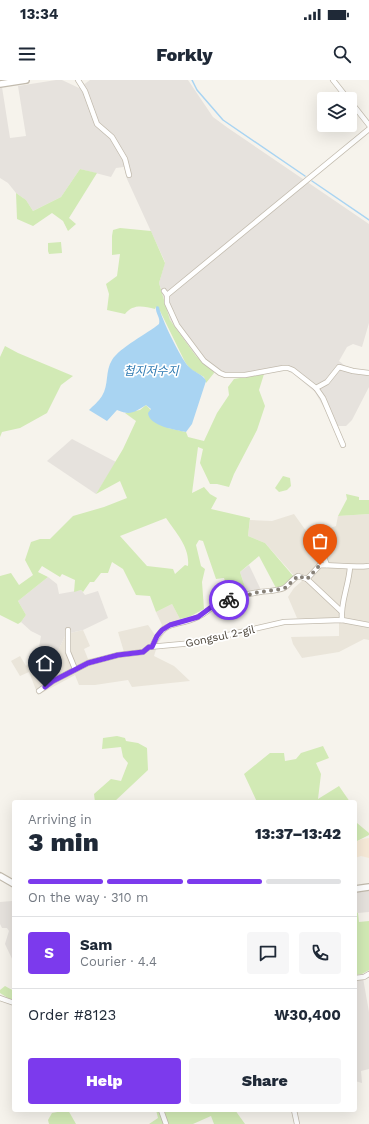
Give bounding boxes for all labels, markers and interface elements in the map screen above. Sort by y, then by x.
text: 13:34 [20,5,58,23]
icon: menu [16,43,38,65]
icon: search [331,43,353,65]
text: Forkly [156,44,213,65]
map controls [317,92,357,132]
button: layers [317,92,357,132]
water label: 첩지저수지 [123,364,180,378]
pin [303,524,337,565]
icon: bag [309,530,331,552]
courier [209,580,249,620]
icon: bike [218,589,240,611]
street label: Gongsul 2-gil [184,623,257,650]
pin [28,646,62,687]
icon: home [34,652,56,674]
text: Arriving in [28,812,92,827]
text: 13:37–13:42 [255,825,341,843]
text: 3 min [28,827,99,857]
text: On the way · 310 m [28,890,148,905]
button: chat [247,932,289,974]
button: phone [299,932,341,974]
text: Sam [80,936,112,954]
text: S [44,944,54,962]
text: Courier · 4.4 [80,954,157,969]
text: Order #8123 [28,1006,116,1024]
text: ₩30,400 [274,1006,341,1024]
button: Help [28,1058,181,1104]
button: Share [189,1058,341,1104]

